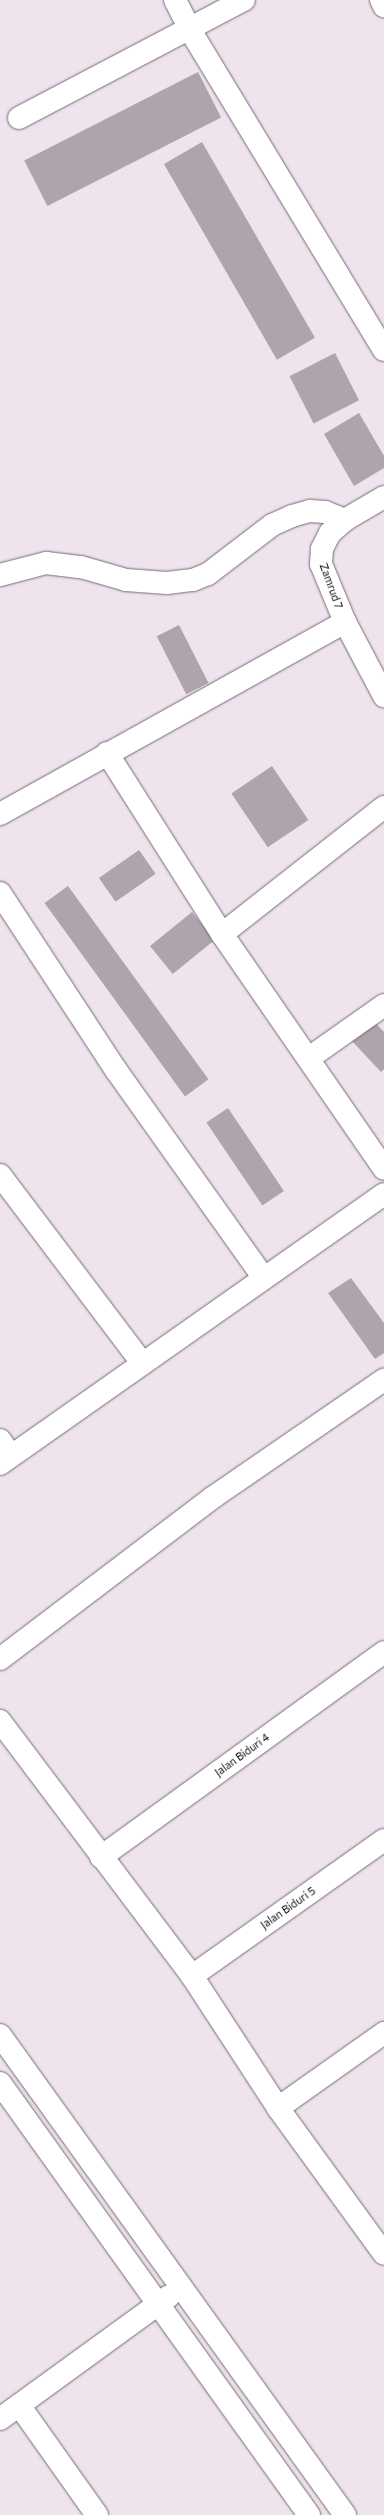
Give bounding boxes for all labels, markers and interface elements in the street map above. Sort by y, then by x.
street label: Zamrud 7 [317,561,345,611]
street label: Jalan Biduri 4 [212,1731,272,1779]
street label: Jalan Biduri 5 [258,1884,318,1932]

